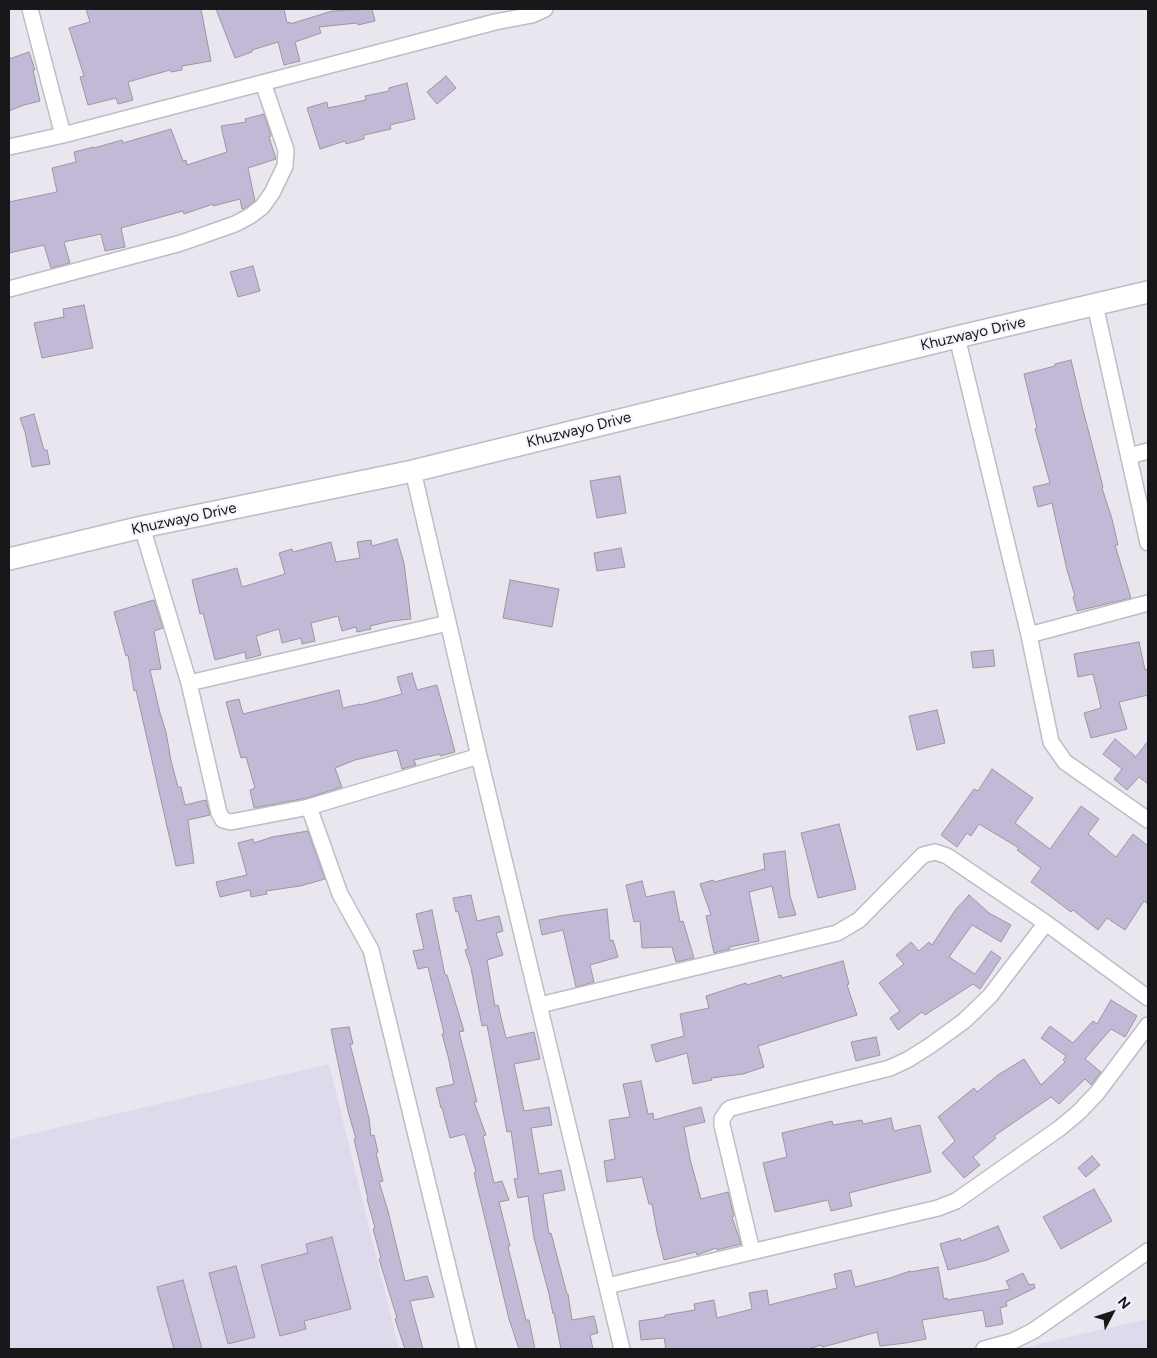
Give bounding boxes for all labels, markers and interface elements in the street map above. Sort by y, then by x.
street label: Khuzwayo Drive [919,313,1027,355]
street label: Khuzwayo Drive [525,408,633,452]
street label: Khuzwayo Drive [130,499,238,539]
north arrow [1087,1288,1137,1338]
text: N [1114,1293,1134,1313]

